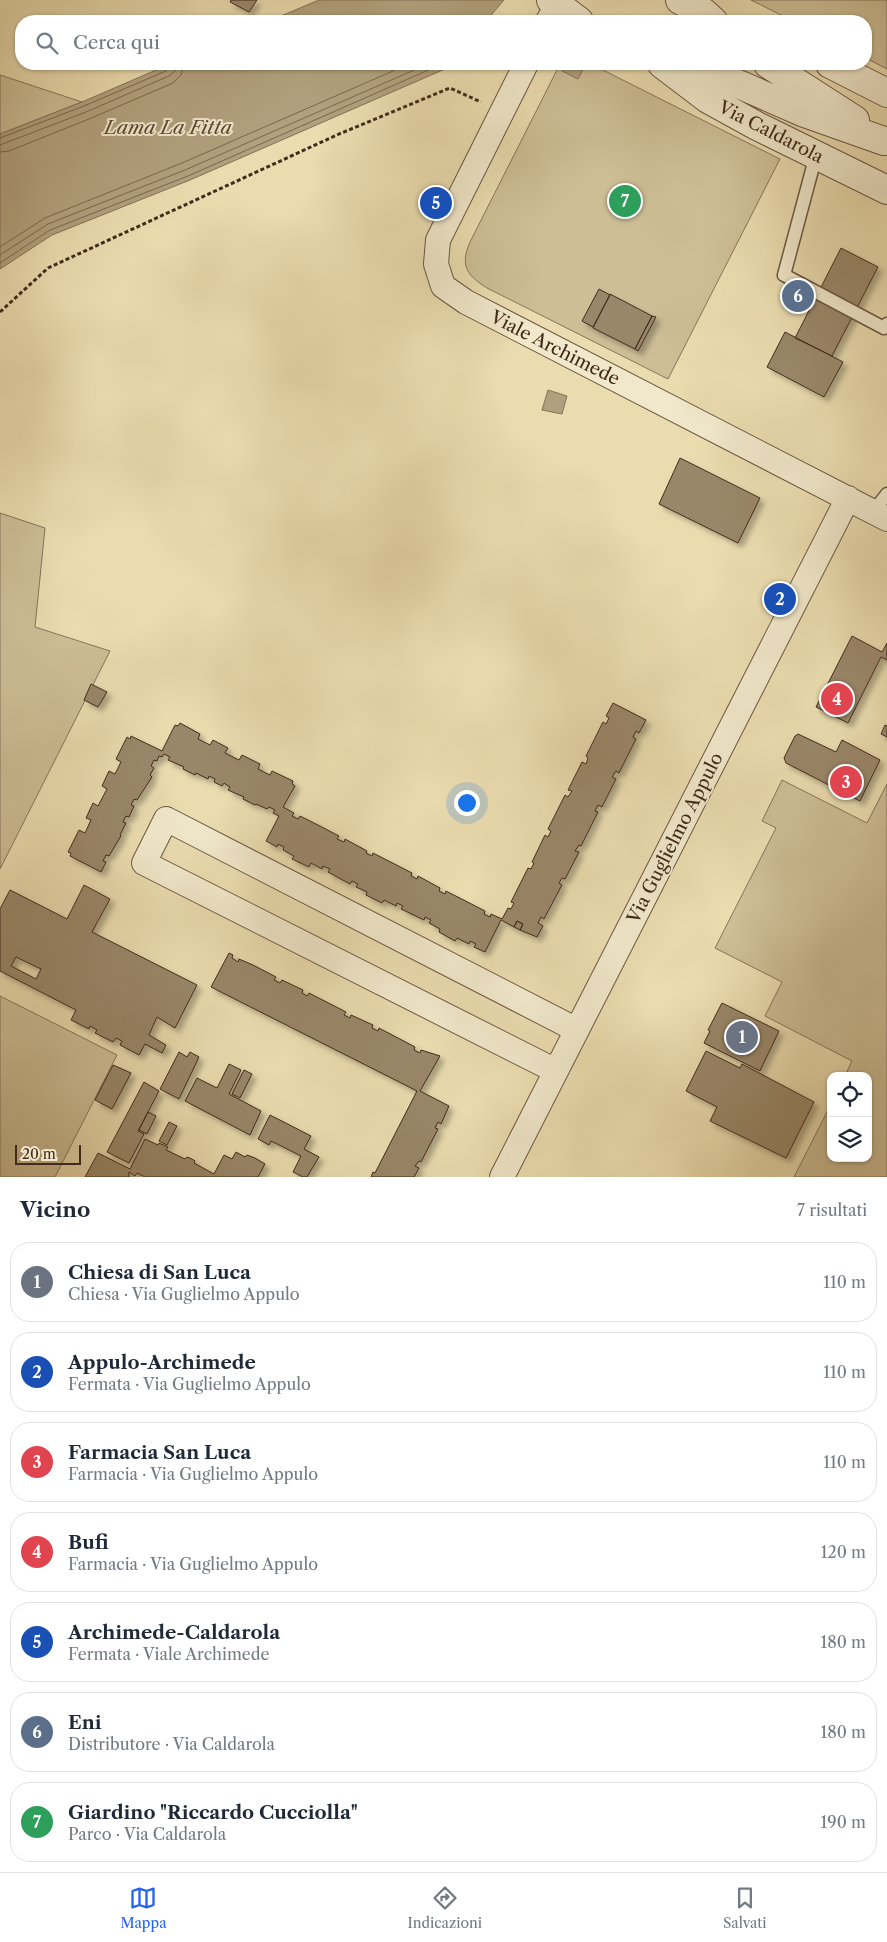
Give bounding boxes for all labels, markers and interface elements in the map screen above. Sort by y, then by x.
search box [15,15,872,70]
icon: search [33,29,61,57]
text: Cerca qui [73,31,160,54]
street label: Via Caldarola [714,96,828,168]
water label: Lama La Fitta [102,116,232,139]
pin: 7 [609,182,641,220]
pin: 5 [420,184,452,222]
pin: 6 [782,277,814,315]
street label: Viale Archimede [486,305,623,390]
pin: 2 [764,580,796,618]
pin: 4 [821,680,853,718]
street label: Via Guglielmo Appulo [622,749,728,928]
pin: 3 [830,763,862,801]
your location [454,790,480,816]
pin: 1 [726,1018,758,1056]
map controls [827,1072,872,1162]
button: locate [827,1072,872,1117]
button: layers [827,1117,872,1162]
scale bar [15,1142,81,1165]
text: 20 m [22,1145,56,1163]
text: Vicino [20,1197,90,1222]
text: 7 risultati [797,1200,867,1220]
text: Chiesa di San Luca [68,1261,251,1284]
text: 1 [33,1272,41,1292]
text: 110 m [823,1272,866,1292]
text: Chiesa · Via Guglielmo Appulo [68,1284,300,1304]
text: Appulo-Archimede [68,1351,256,1374]
text: 2 [32,1362,42,1382]
text: 110 m [823,1362,866,1382]
text: Fermata · Via Guglielmo Appulo [68,1374,311,1394]
text: Farmacia San Luca [68,1441,251,1464]
text: 3 [32,1452,42,1472]
text: 110 m [823,1452,866,1472]
text: Farmacia · Via Guglielmo Appulo [68,1464,318,1484]
text: Bufi [68,1531,109,1554]
text: 4 [32,1542,42,1562]
text: 120 m [821,1542,866,1562]
text: Farmacia · Via Guglielmo Appulo [68,1554,318,1574]
text: Archimede-Caldarola [68,1621,280,1644]
text: 5 [33,1632,41,1652]
text: 180 m [820,1632,866,1652]
text: Fermata · Viale Archimede [68,1644,270,1664]
text: Eni [68,1711,102,1734]
text: 6 [32,1722,42,1742]
text: 180 m [820,1722,866,1742]
text: Distributore · Via Caldarola [68,1734,275,1754]
text: Giardino "Riccardo Cucciolla" [68,1801,358,1824]
text: 7 [33,1812,41,1832]
text: 190 m [821,1812,866,1832]
text: Parco · Via Caldarola [68,1824,226,1844]
tab: Mappa [120,1884,167,1932]
tab: Indicazioni [407,1884,482,1932]
tab: Salvati [723,1884,767,1932]

